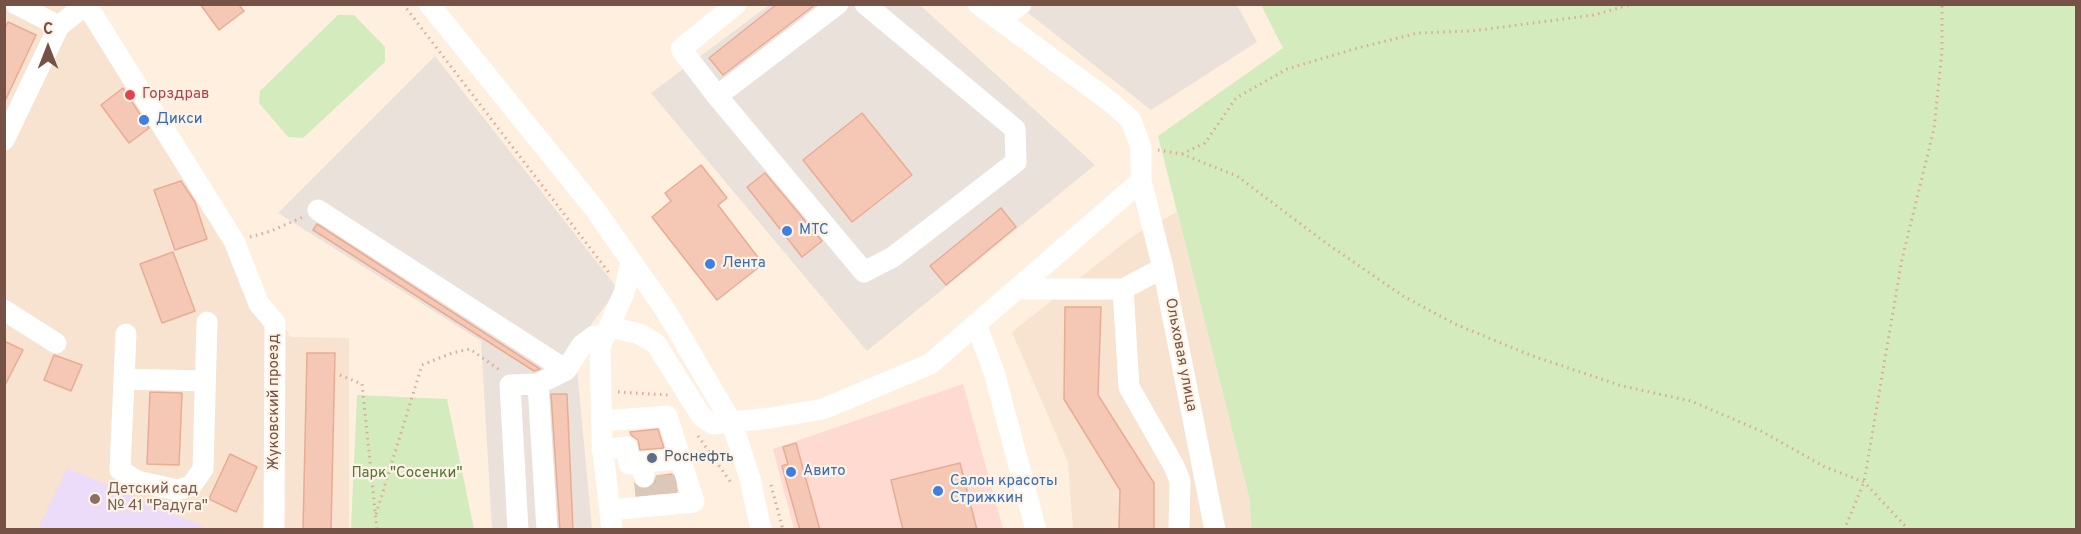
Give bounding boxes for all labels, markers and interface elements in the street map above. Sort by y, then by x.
north arrow [18,18,78,78]
text: С [43,20,53,40]
place label: Горздрав [142,86,209,104]
marker: Горздрав [123,88,137,102]
place label: Дикси [156,111,203,129]
marker: Дикси [137,113,151,127]
place label: МТС [799,222,829,240]
marker: МТС [780,224,794,238]
place label: Лента [722,255,766,273]
marker: Лента [703,257,717,271]
street label: Ольховая улица [1160,297,1200,413]
street label: Жуковский проезд [266,334,284,470]
place label: Роснефть [664,449,734,467]
marker: Роснефть [645,451,659,465]
place label: Авито [803,463,846,481]
park label: Парк "Сосенки" [352,465,462,483]
marker: Авито [784,465,798,479]
place label: Салон красоты Стрижкин [950,473,1058,508]
place label: Детский сад № 41 "Радуга" [107,481,208,516]
marker: Салон красоты Стрижкин [931,484,945,498]
marker: Детский сад № 41 "Радуга" [88,492,102,506]

